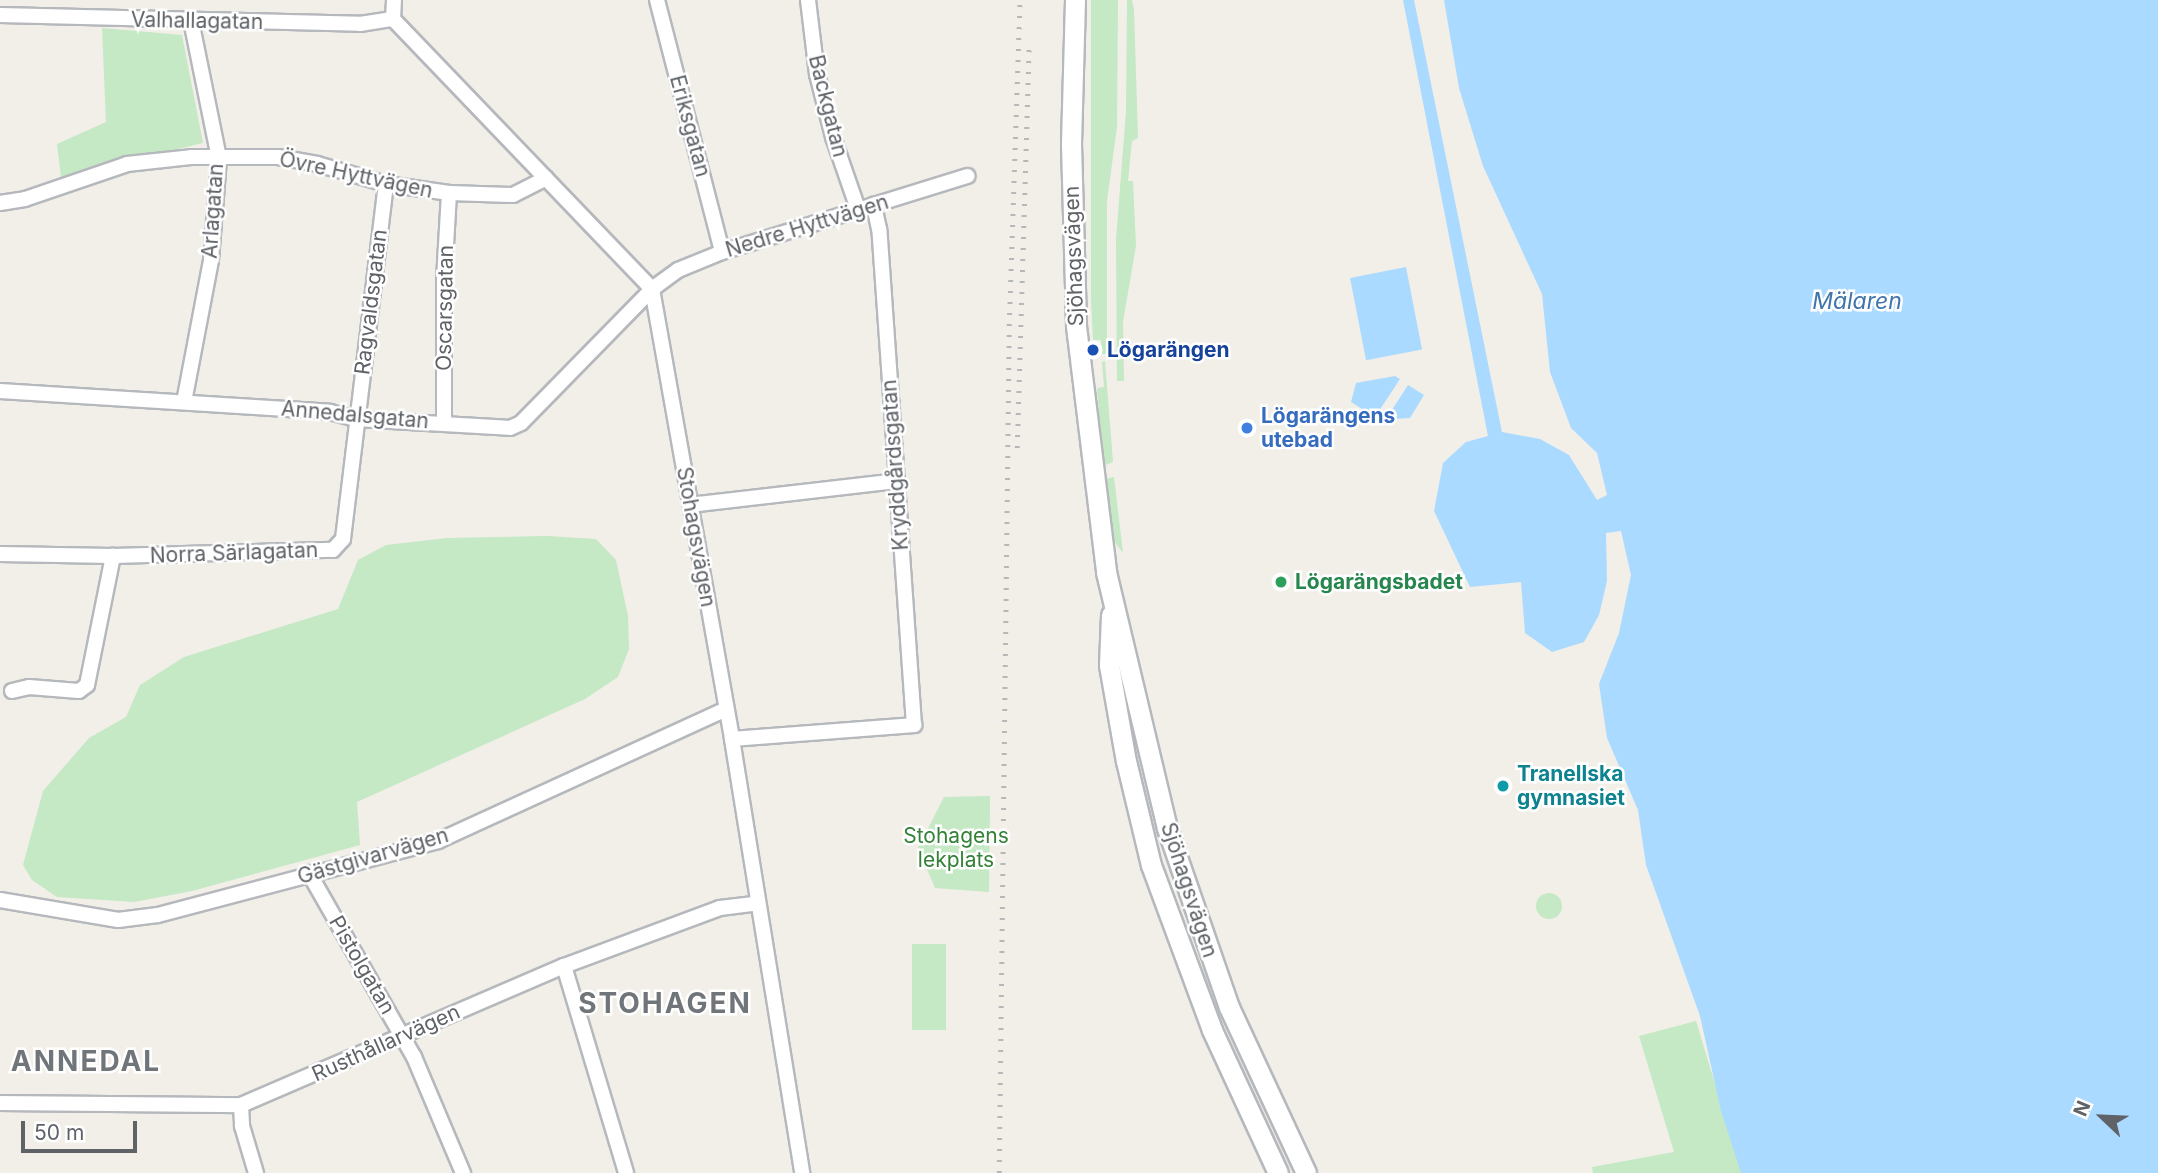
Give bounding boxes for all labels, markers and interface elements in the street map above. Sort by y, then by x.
street label: Valhallagatan [131,7,263,35]
street label: Backgatan [803,52,853,160]
street label: Eriksgatan [664,72,716,180]
street label: Övre Hyttvägen [277,146,435,204]
street label: Arlagatan [197,163,229,259]
street label: Sjöhagsvägen [1059,185,1089,327]
street label: Nedre Hyttvägen [722,189,892,263]
street label: Ragvaldsgatan [350,228,392,376]
street label: Oscarsgatan [431,245,459,371]
water label: Mälaren [1812,287,1902,315]
place label: Lögarängen [1107,337,1230,363]
marker: Lögarängen [1085,342,1101,358]
street label: Kryddgårdsgatan [876,379,914,551]
street label: Annedalsgatan [280,396,430,434]
place label: Lögarängens utebad [1261,403,1395,453]
marker: Lögarängens utebad [1239,420,1255,436]
street label: Stohagsvägen [671,465,721,609]
street label: Norra Särlagatan [149,537,319,569]
place label: Lögarängsbadet [1295,569,1463,595]
marker: Lögarängsbadet [1273,574,1289,590]
place label: Tranellska gymnasiet [1517,761,1625,811]
marker: Tranellska gymnasiet [1495,778,1511,794]
street label: Sjöhagsvägen [1155,819,1223,961]
street label: Gästgivarvägen [295,822,451,890]
park label: Stohagens lekplats [903,823,1009,873]
street label: Pistolgatan [324,911,400,1019]
district label: STOHAGEN [579,986,751,1020]
street label: Rusthållarvägen [308,999,464,1087]
district label: ANNEDAL [12,1044,160,1078]
north arrow [2067,1082,2137,1152]
text: N [2069,1097,2096,1120]
scale bar [24,1106,140,1150]
text: 50 m [34,1120,84,1145]

